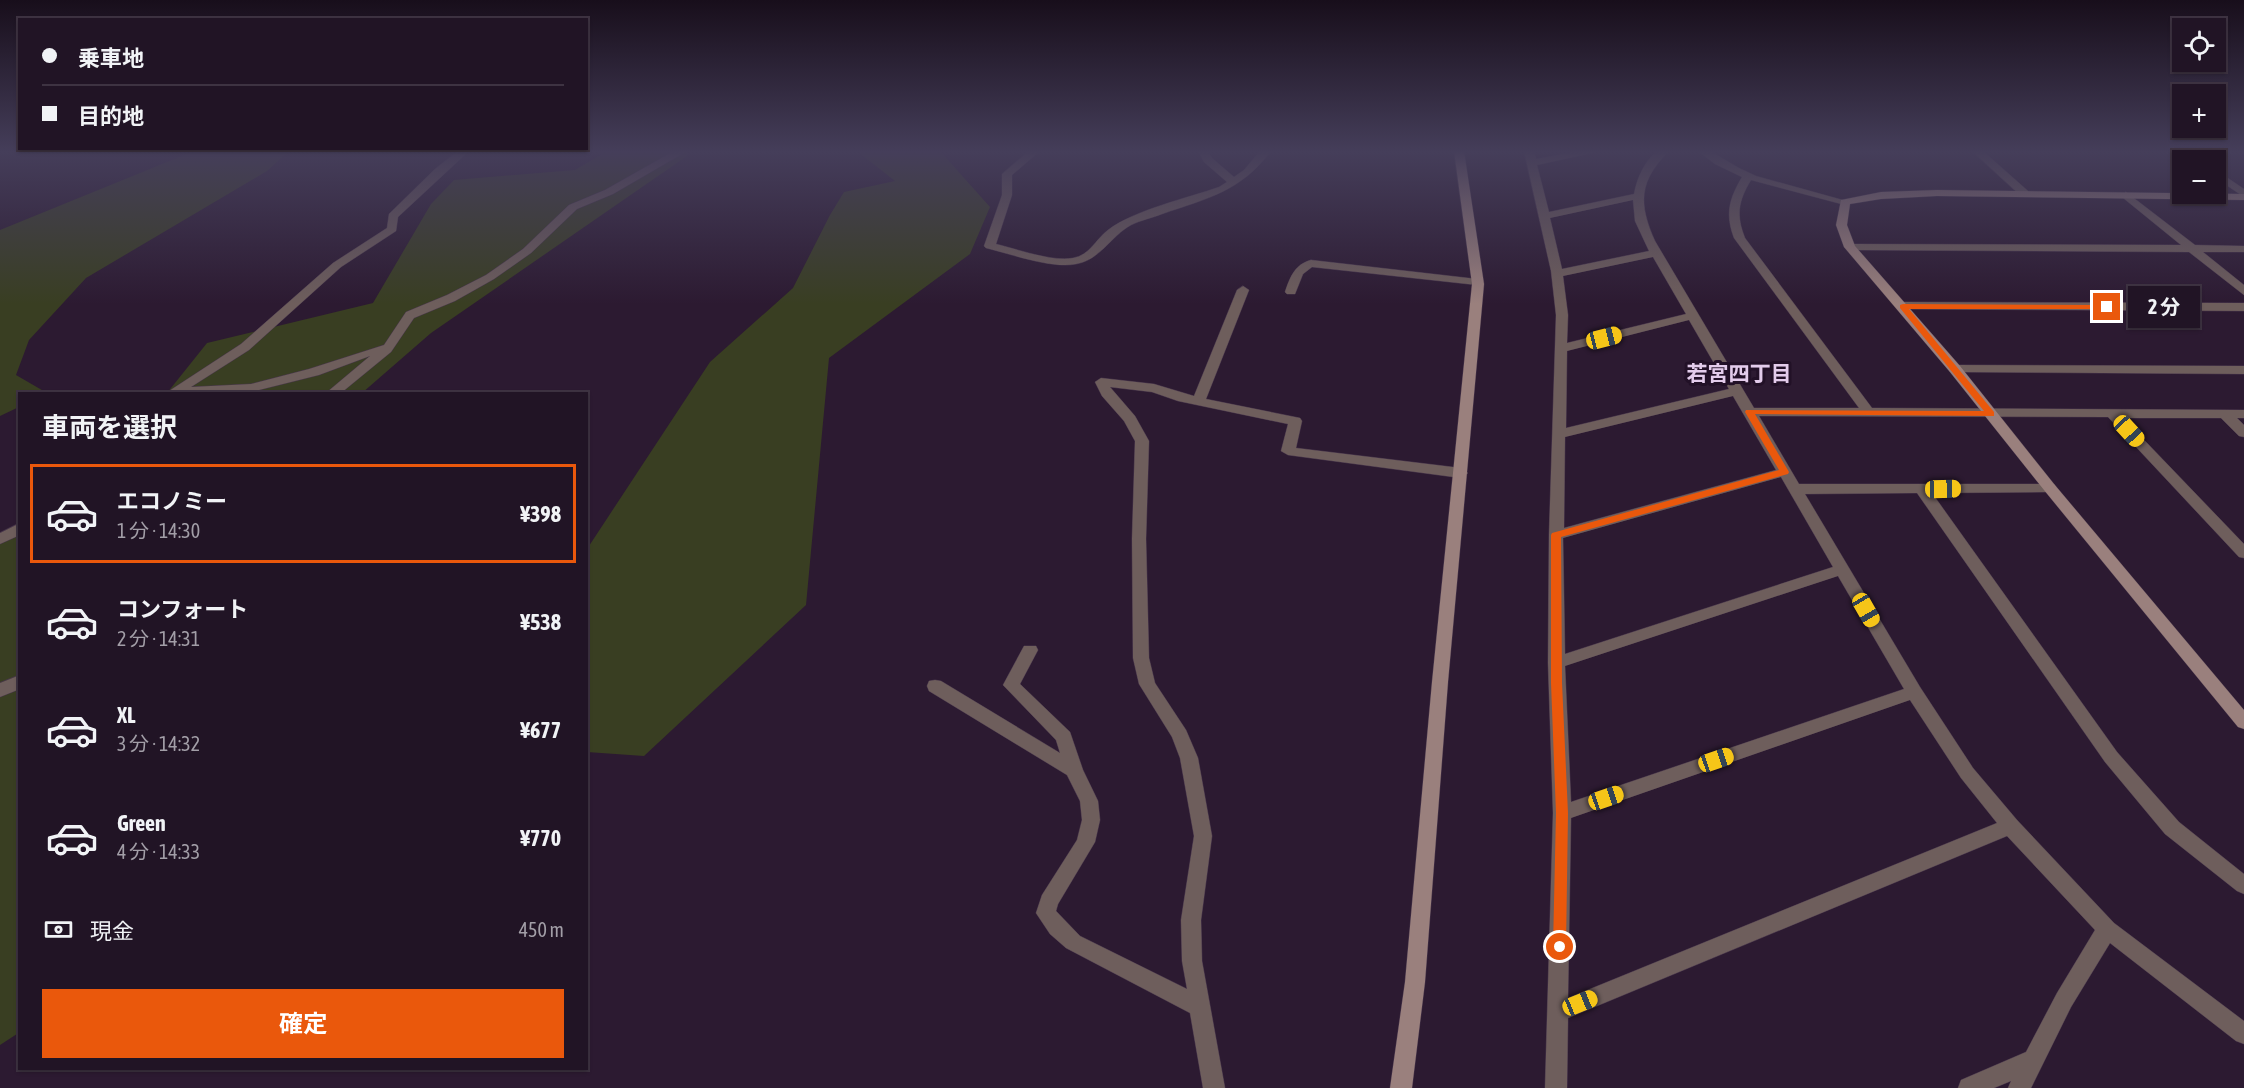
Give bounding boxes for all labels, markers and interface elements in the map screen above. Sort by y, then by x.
map controls [2172,18,2226,204]
button: locate [2172,18,2226,72]
text: 乗車地 [78,45,144,71]
button: + [2172,84,2226,138]
text: 目的地 [78,103,144,129]
button: − [2172,150,2226,204]
callout: 2 分 [2128,286,2200,328]
route end [2093,293,2120,320]
text: 2 分 [2148,295,2180,318]
car [1584,325,1624,351]
district label: 若宮四丁目 [1687,361,1792,385]
text: 車両を選択 [42,412,177,443]
car [2110,412,2148,450]
car [1925,480,1961,498]
icon: car [45,487,99,541]
text: エコノミー [117,488,227,514]
text: ¥398 [520,501,561,527]
text: 1 分 · 14:30 [117,519,200,542]
car [1849,590,1883,630]
icon: car [45,595,99,649]
text: コンフォート [117,596,248,622]
text: ¥538 [520,609,561,635]
text: 2 分 · 14:31 [117,627,200,650]
text: XL [117,702,135,728]
icon: car [45,703,99,757]
text: ¥677 [520,717,561,743]
text: 3 分 · 14:32 [117,732,200,755]
car [1696,746,1736,774]
car [1586,784,1626,812]
text: Green [117,810,166,836]
icon: car [45,811,99,865]
text: ¥770 [520,825,561,851]
text: 4 分 · 14:33 [117,840,200,863]
icon: cash [42,913,75,946]
text: 現金 [90,918,134,944]
text: 450 m [519,918,564,941]
route start [1546,933,1573,960]
car [1560,988,1600,1018]
button: 確定 [42,989,564,1058]

